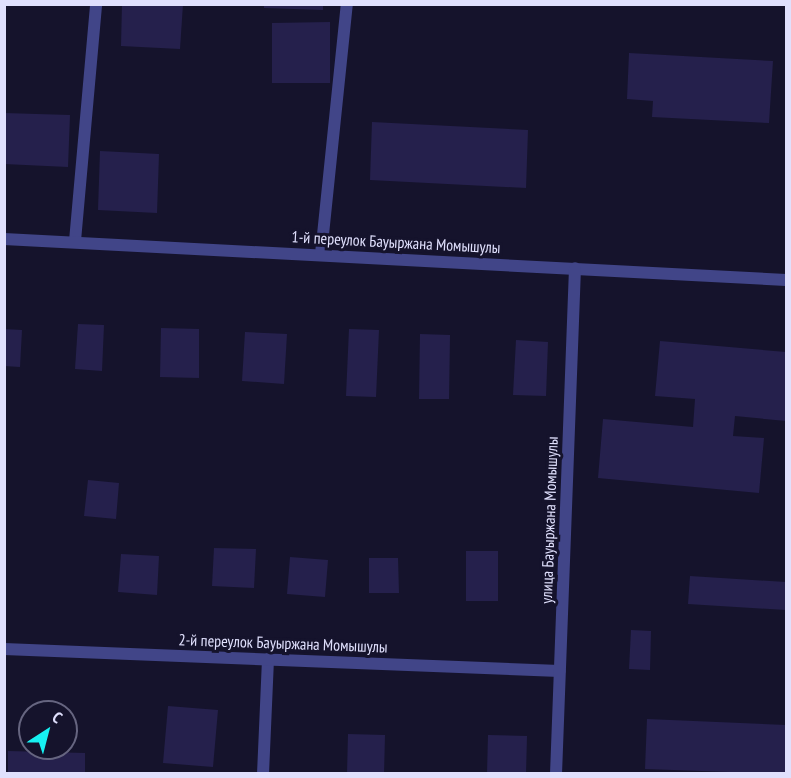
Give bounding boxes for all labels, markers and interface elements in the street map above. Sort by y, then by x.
street label: 1-й переулок Бауыржана Момышулы [291,227,501,257]
street label: улица Бауыржана Момышулы [536,436,562,604]
street label: 2-й переулок Бауыржана Момышулы [178,630,388,656]
north arrow [18,700,78,760]
text: С [49,707,66,727]

